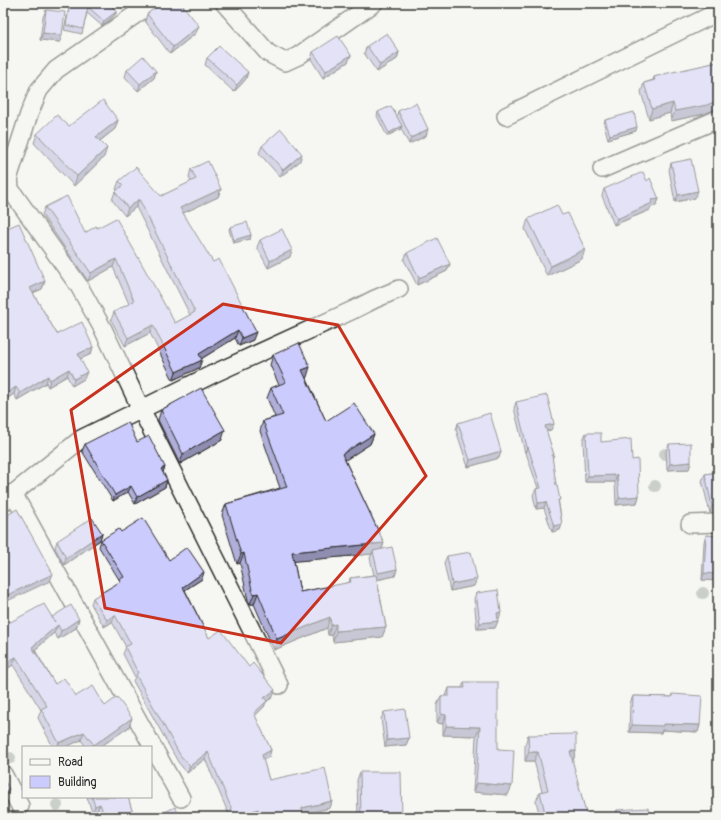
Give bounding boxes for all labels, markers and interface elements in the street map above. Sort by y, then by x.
legend [22,746,152,798]
text: Road [58,755,83,770]
text: Building [58,775,97,790]

